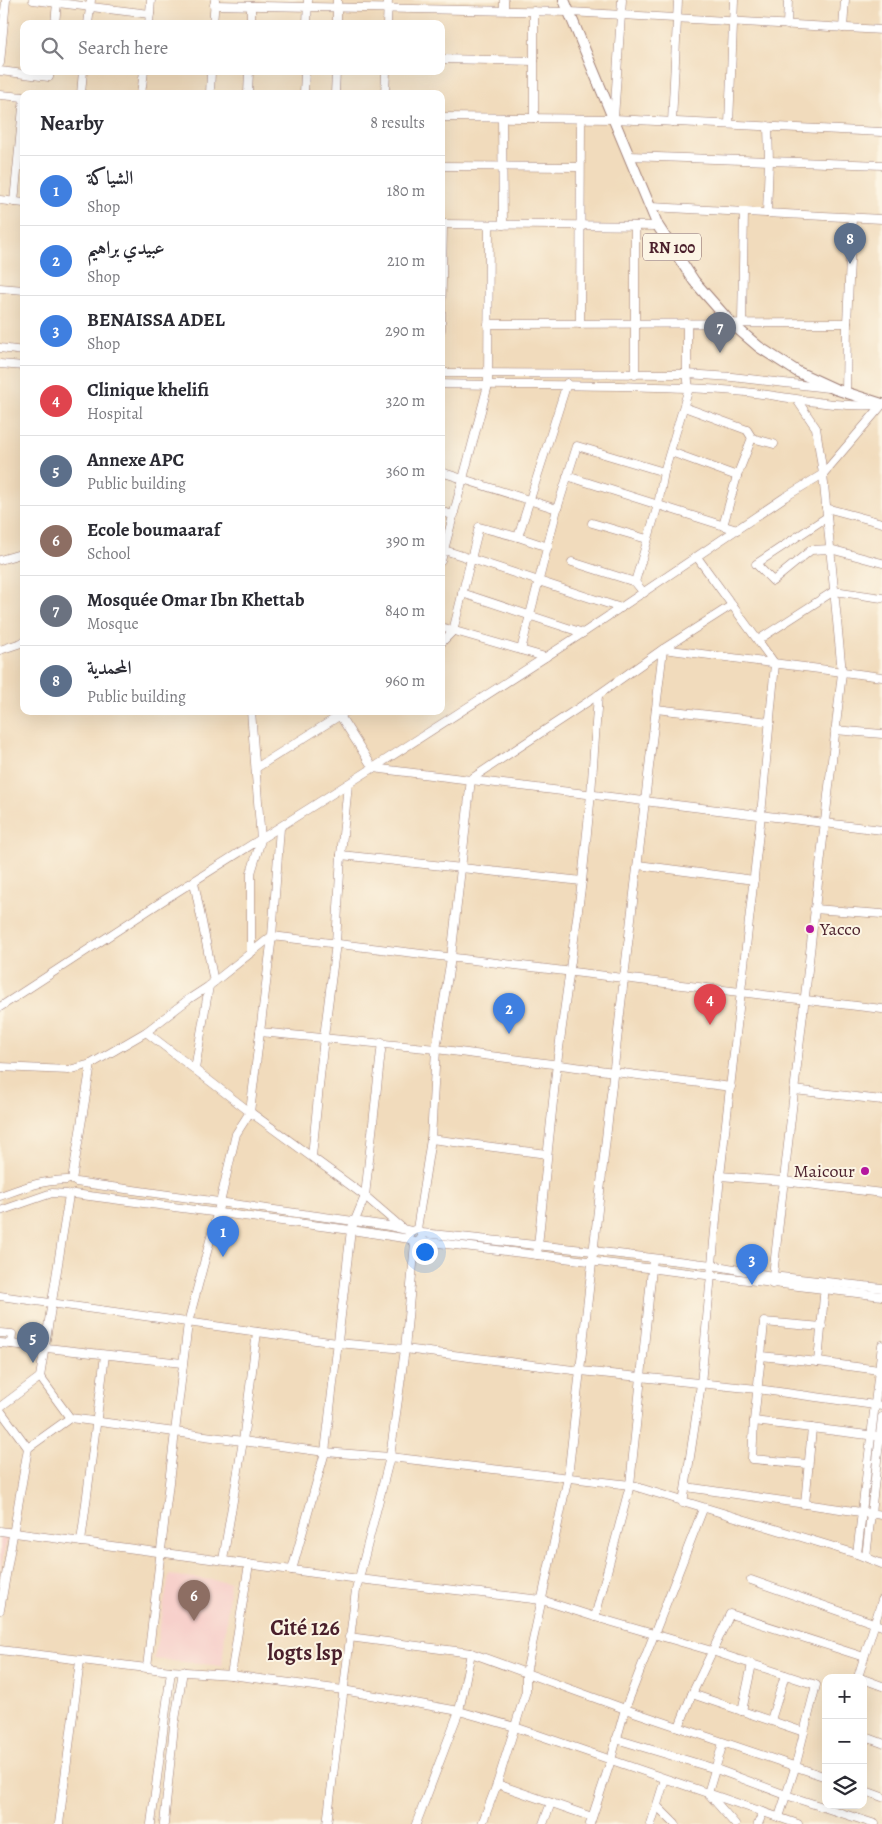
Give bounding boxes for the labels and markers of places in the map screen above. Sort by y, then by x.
pin: 8 [834,223,866,264]
pin: 7 [704,312,736,353]
place label: Yacco [819,917,861,941]
marker: Yacco [804,923,816,935]
pin: 4 [694,984,726,1025]
pin: 2 [493,993,525,1034]
place label: Maicour [794,1159,855,1183]
marker: Maicour [859,1165,871,1177]
pin: 1 [207,1216,239,1257]
pin: 3 [736,1244,768,1285]
pin: 5 [17,1322,49,1363]
pin: 6 [178,1580,210,1621]

